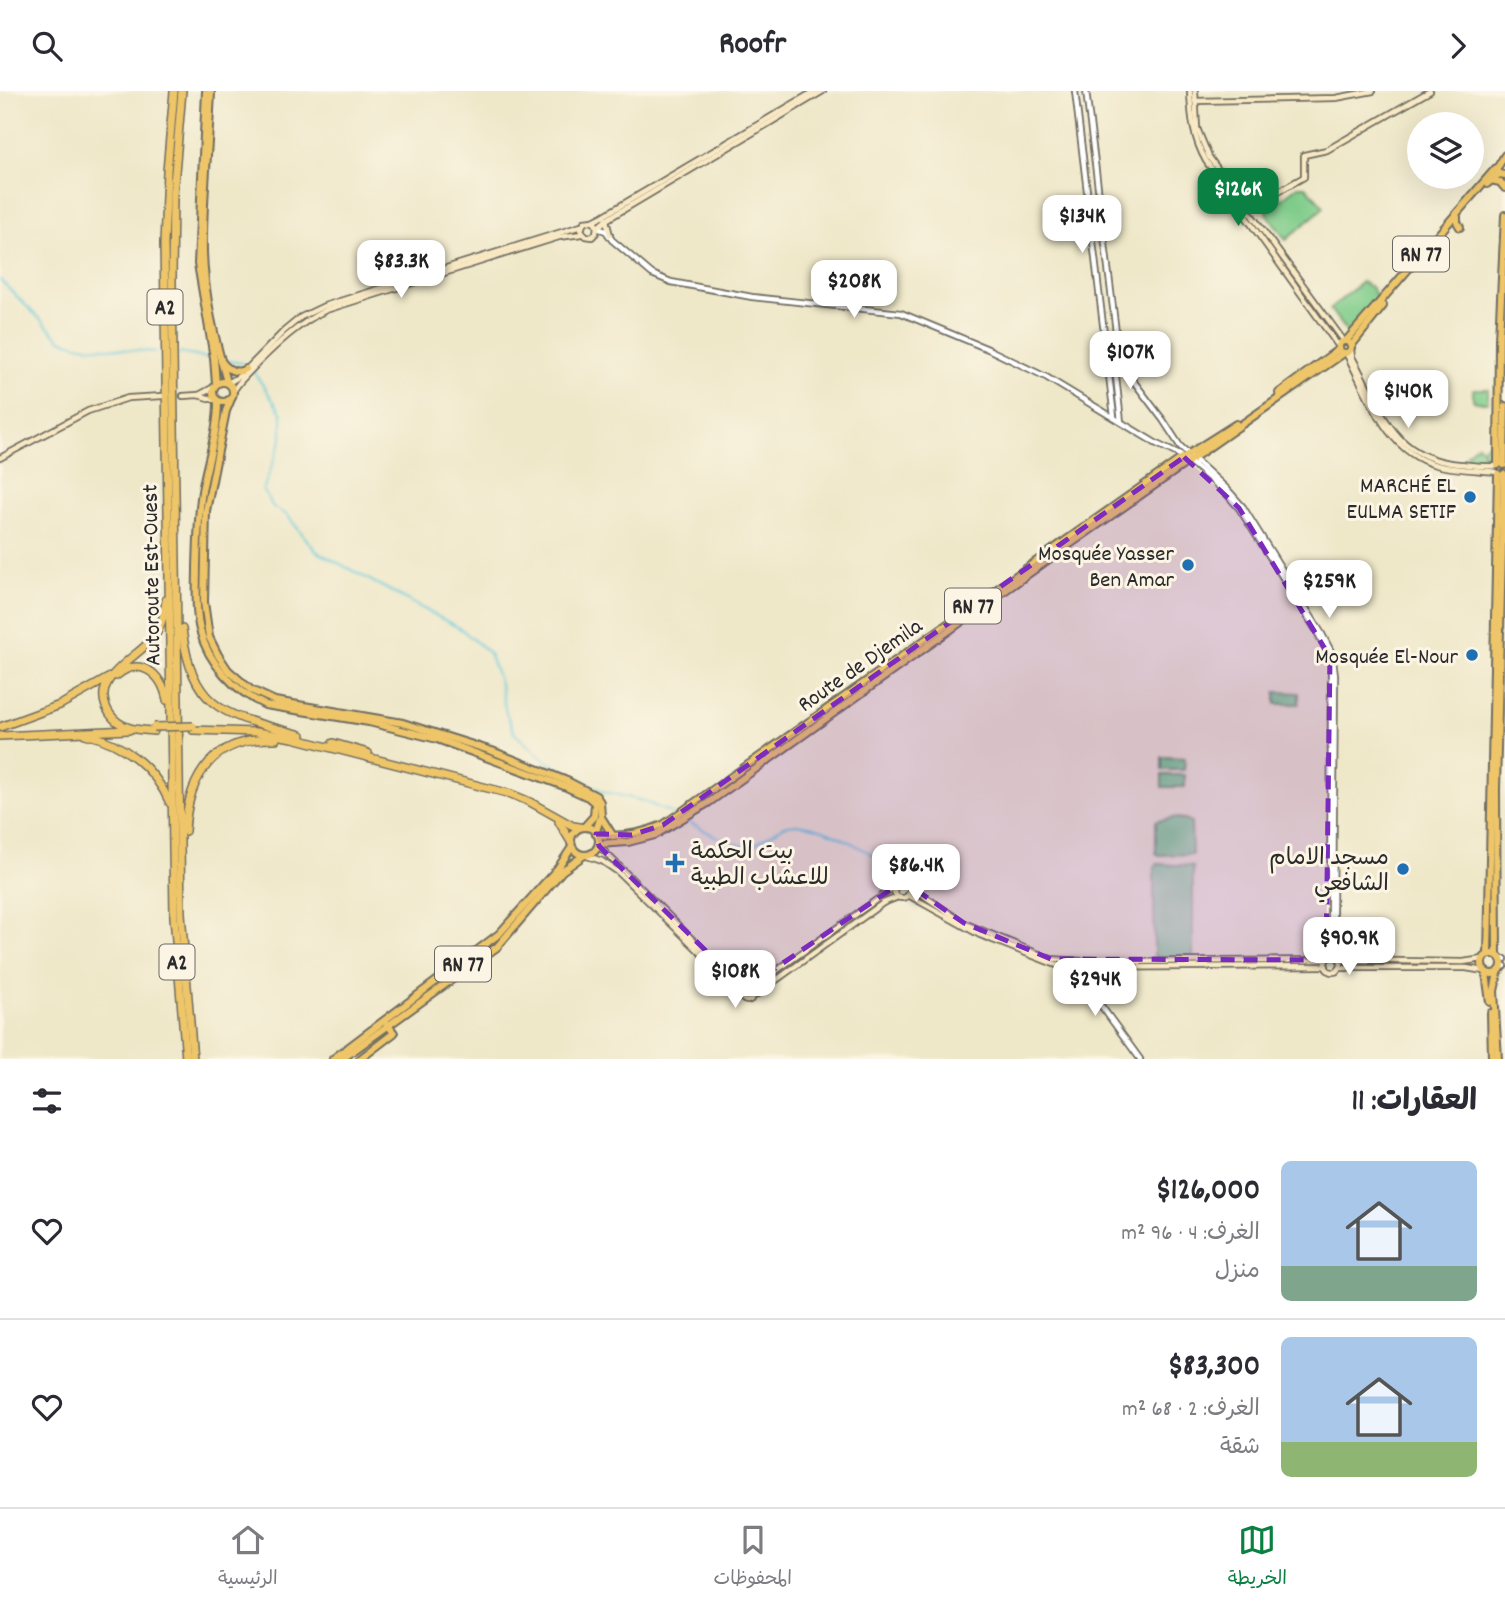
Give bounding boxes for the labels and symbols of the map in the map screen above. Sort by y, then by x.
pin: $126K [1189,169,1287,228]
pin: $134K [1033,195,1131,255]
road number: RN 77 [1393,237,1449,271]
pin: $83.3K [344,241,458,300]
pin: $208K [805,261,903,320]
road number: A2 [148,289,182,325]
pin: $107K [1081,331,1179,391]
pin: $140K [1359,371,1457,430]
place label: MARCHÉ EL EULMA SETIF [1347,471,1457,530]
street label: Autoroute Est-Ouest [135,484,172,666]
marker: MARCHÉ EL EULMA SETIF [1462,489,1478,505]
place label: Mosquée Yasser Ben Amar [1038,539,1174,598]
marker: Mosquée Yasser Ben Amar [1180,557,1196,573]
pin: $259K [1280,561,1378,620]
road number: RN 77 [945,589,1001,623]
street label: Route de Djemila [792,611,931,722]
place label: Mosquée El-Nour [1315,642,1458,675]
marker: Mosquée El-Nour [1464,647,1480,663]
place label: بيت الحكمة للاعشاب الطبية [691,837,829,896]
place label: مسجد الامام الشافعي [1269,843,1389,903]
pin: $86.4K [859,845,973,904]
marker: بيت الحكمة للاعشاب الطبية [665,853,685,873]
marker: مسجد الامام الشافعي [1395,861,1411,877]
pin: $90.9K [1292,917,1406,977]
road number: A2 [160,945,194,979]
road number: RN 77 [435,947,491,981]
pin: $108K [686,951,784,1010]
pin: $294K [1046,958,1144,1018]

